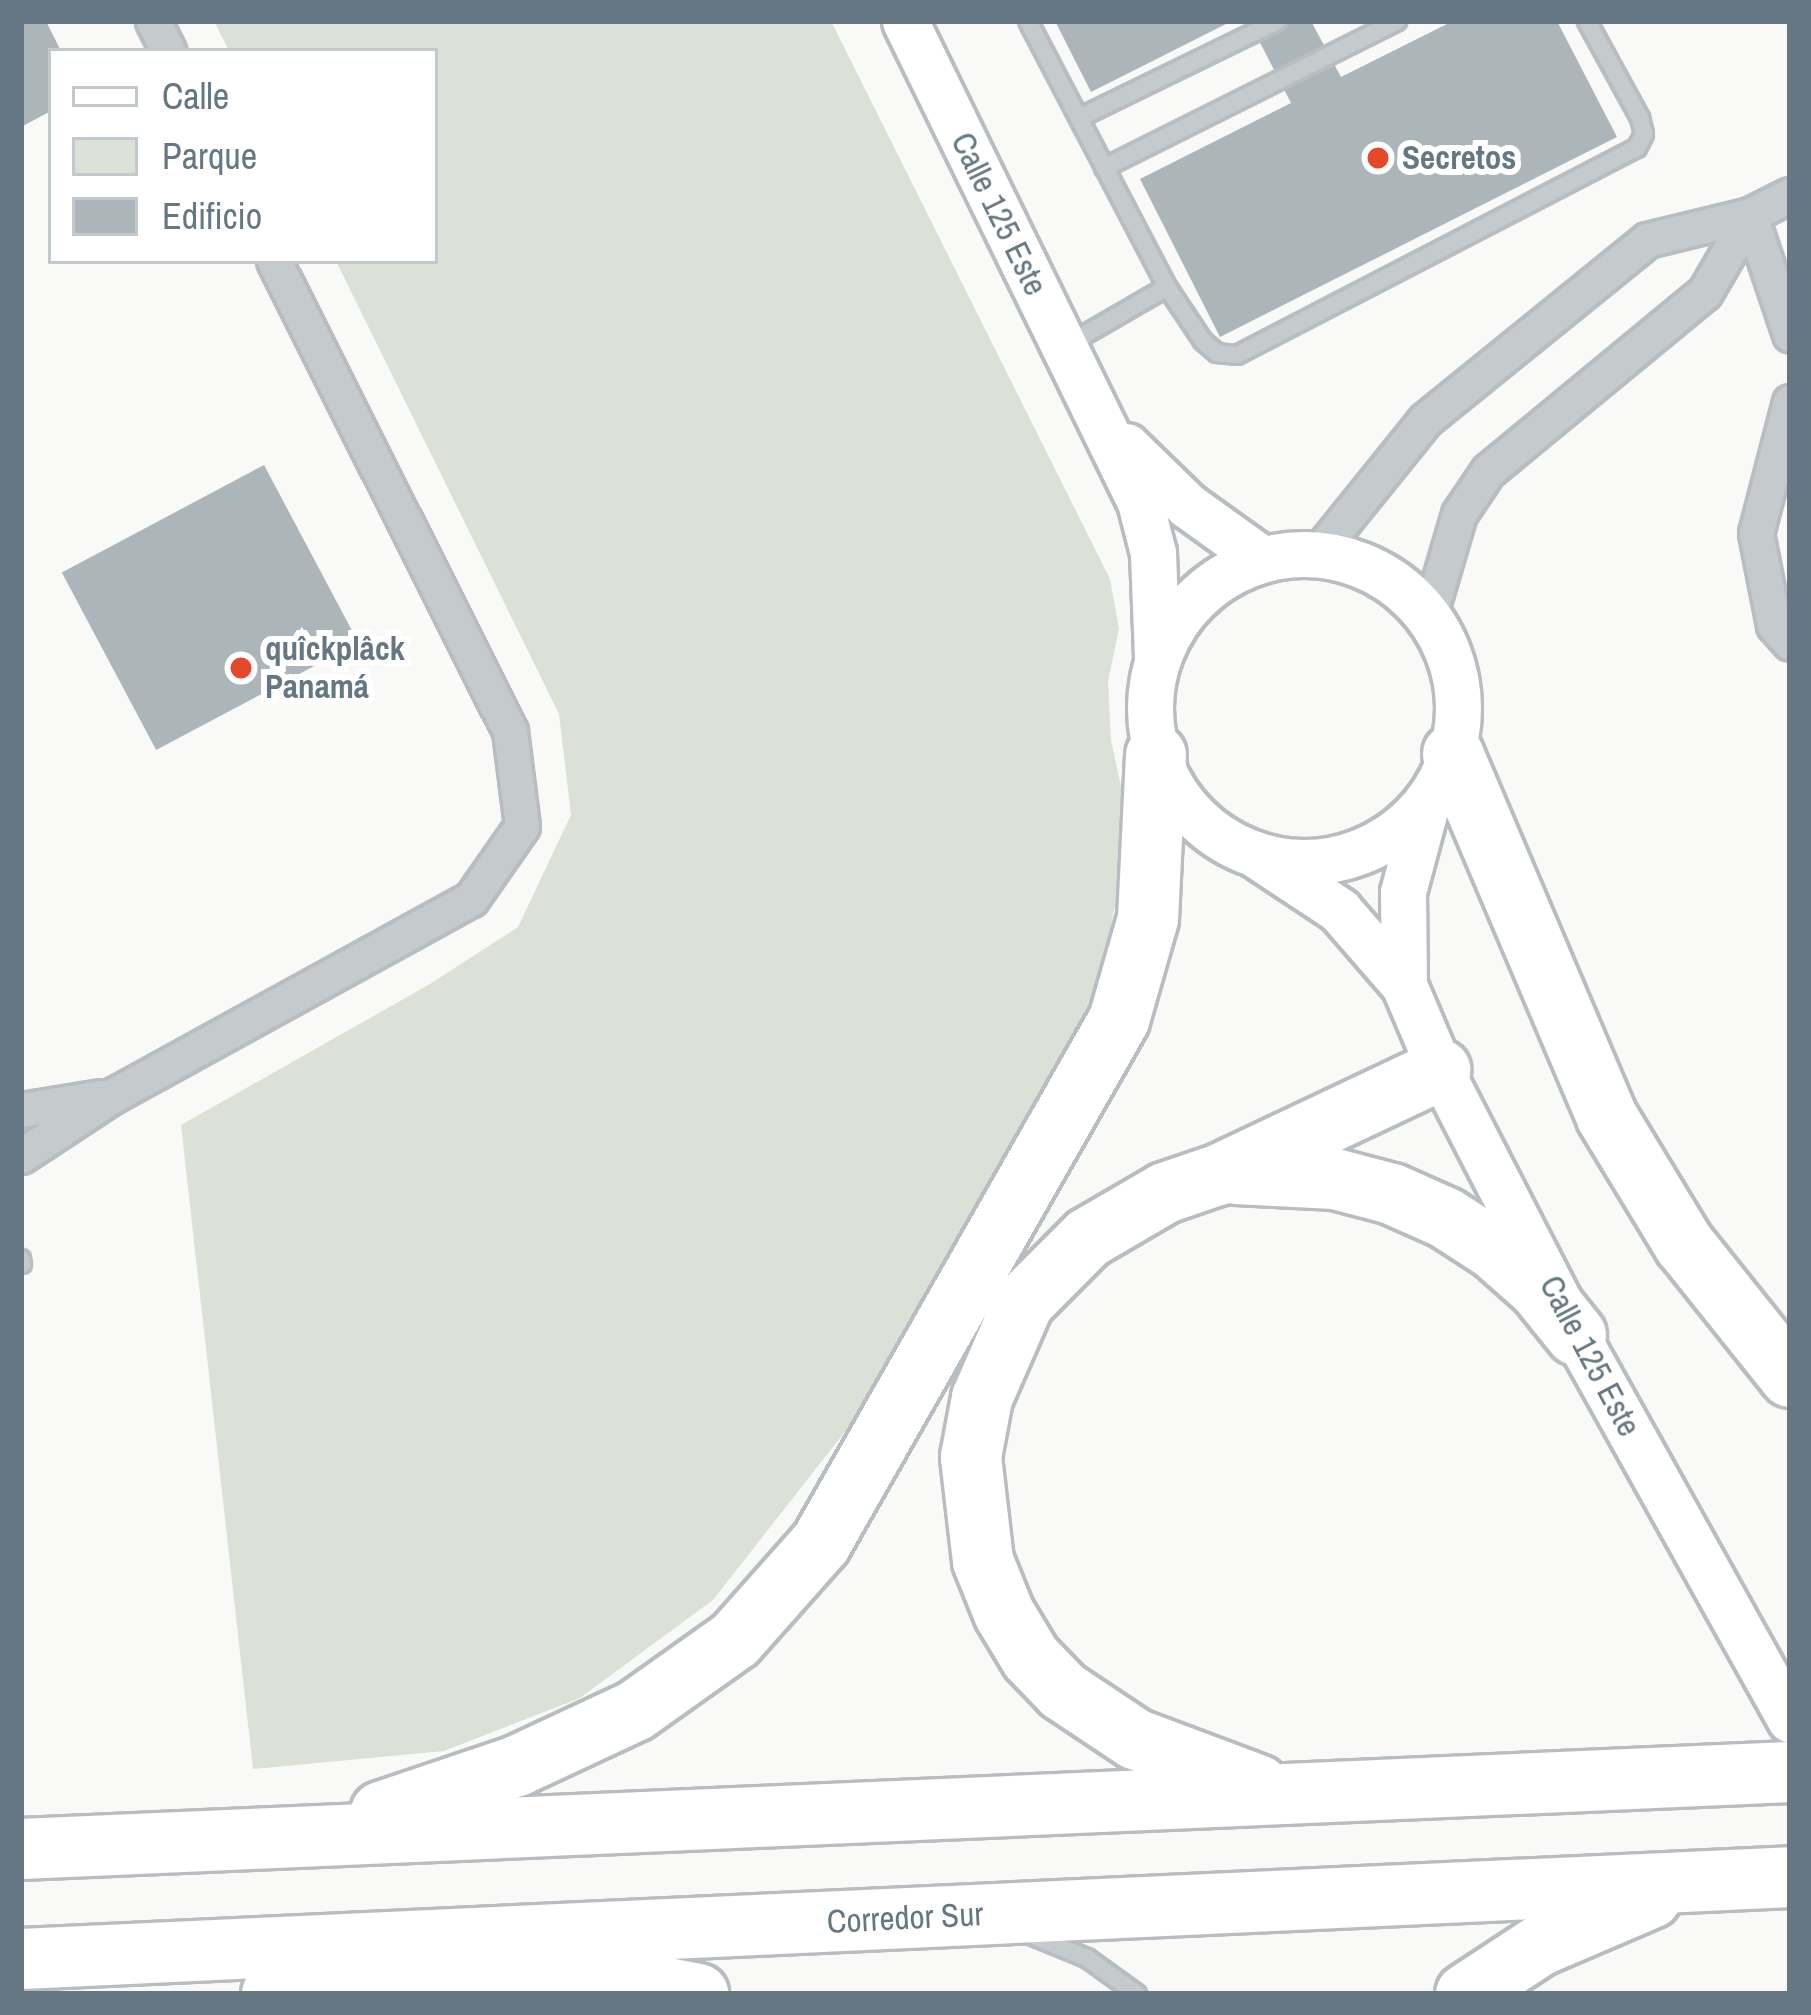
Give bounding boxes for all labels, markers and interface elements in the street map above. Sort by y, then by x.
legend [48,48,438,264]
text: Calle [162,72,229,120]
street label: Calle 125 Este [943,126,1055,302]
text: Parque [162,132,257,180]
place label: Secretos [1402,138,1516,178]
marker: Secretos [1365,145,1391,171]
text: Edificio [162,192,262,240]
place label: quîckplâck Panamá [265,629,405,707]
marker: quîckplâck Panamá [228,655,254,681]
street label: Calle 125 Este [1531,1269,1649,1443]
street label: Corredor Sur [826,1894,984,1942]

